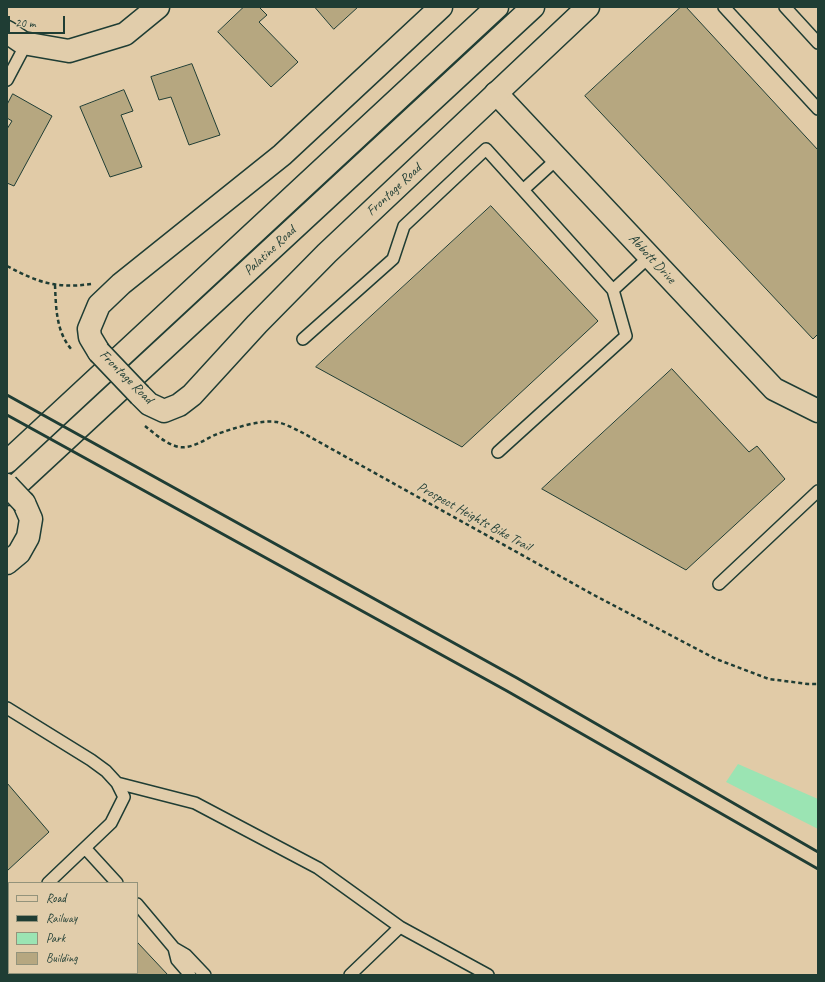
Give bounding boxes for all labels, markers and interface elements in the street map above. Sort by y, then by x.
scale bar [10,8,67,34]
text: 20 m [15,15,35,31]
street label: Frontage Road [363,160,425,220]
street label: Palatine Road [241,223,299,279]
street label: Abbott Drive [625,231,679,287]
street label: Frontage Road [96,347,156,407]
street label: Prospect Heights Bike Trail [414,479,534,555]
legend [8,882,138,974]
text: Road [46,890,66,906]
text: Railway [46,910,77,926]
text: Park [46,930,65,946]
text: Building [46,950,78,966]

